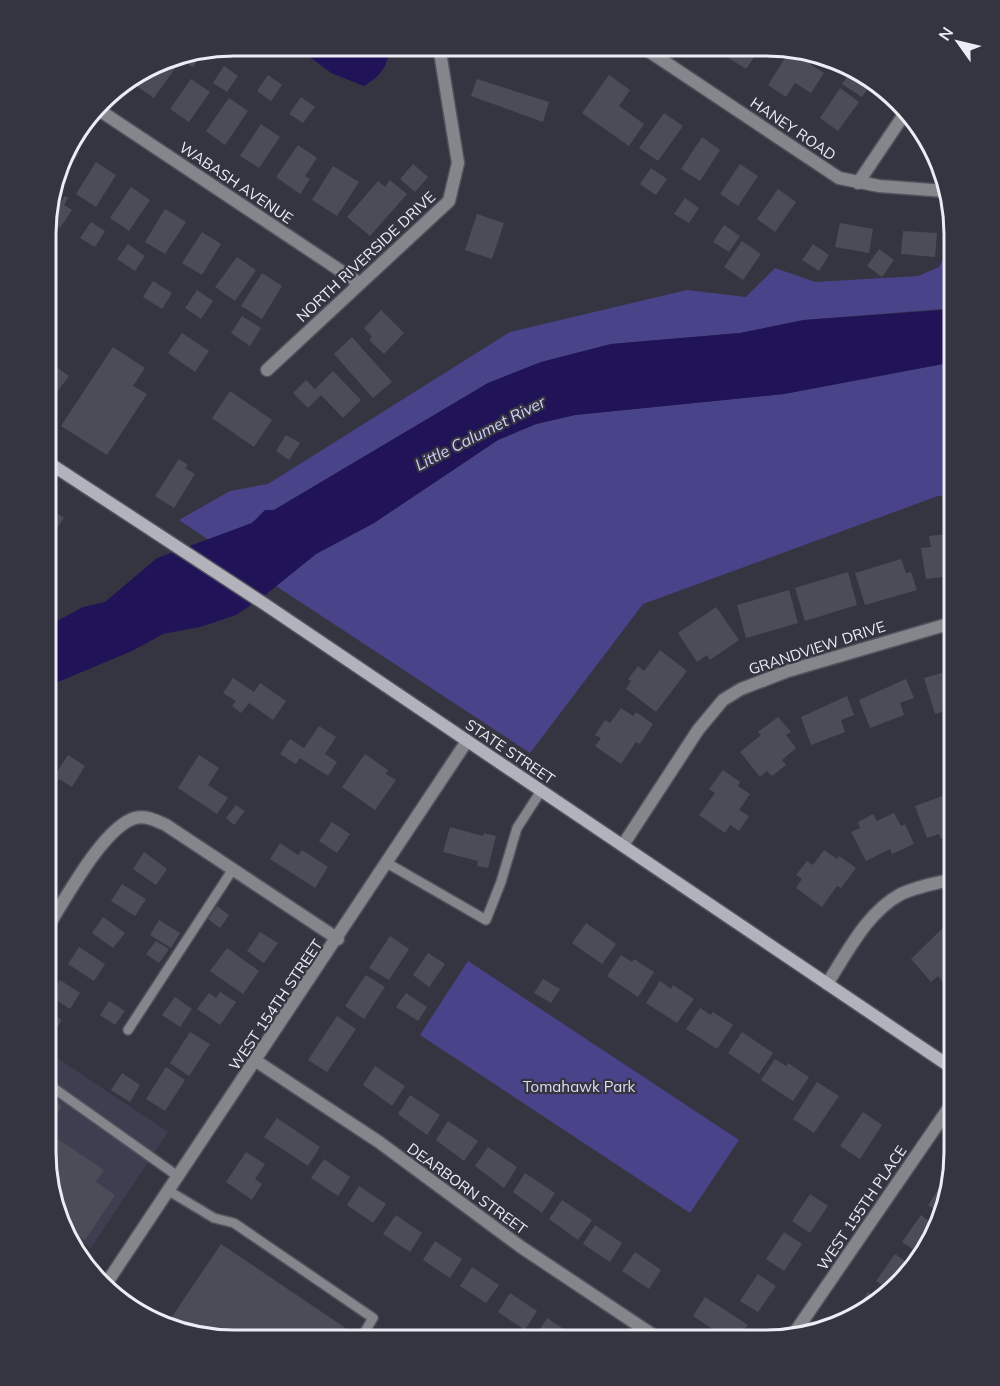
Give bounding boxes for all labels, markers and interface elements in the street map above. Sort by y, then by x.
north arrow [928,12,988,72]
text: N [934,23,957,44]
street label: HANEY ROAD [747,93,840,164]
street label: WABASH AVENUE [176,137,297,228]
street label: NORTH RIVERSIDE DRIVE [292,187,439,326]
water label: Little Calumet River [411,391,550,475]
street label: GRANDVIEW DRIVE [746,616,888,679]
street label: STATE STREET [462,715,559,788]
street label: WEST 154TH STREET [225,936,327,1074]
park label: Tomahawk Park [523,1077,636,1096]
street label: DEARBORN STREET [404,1139,531,1238]
street label: WEST 155TH PLACE [813,1142,911,1274]

